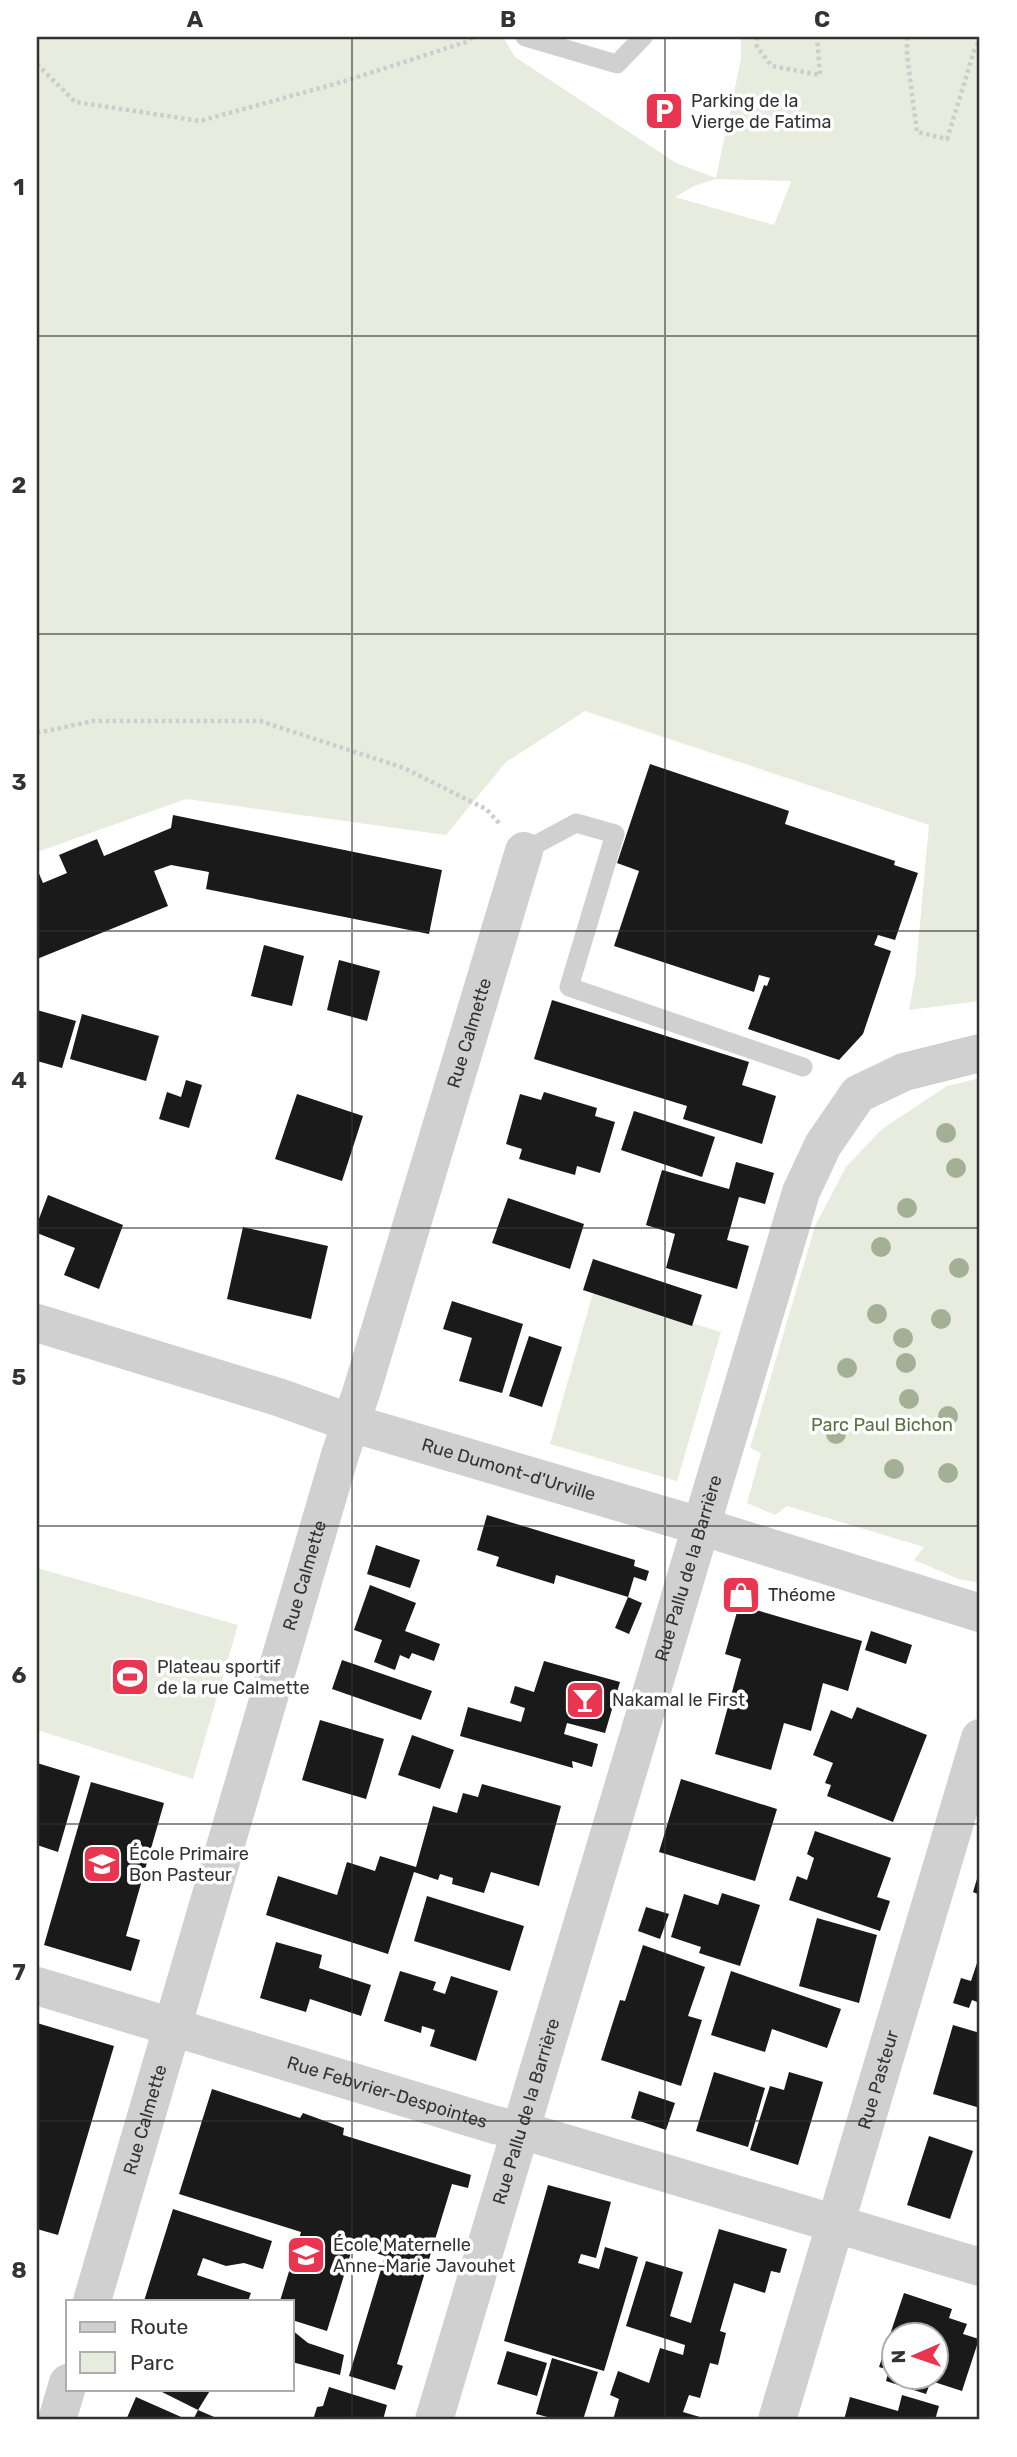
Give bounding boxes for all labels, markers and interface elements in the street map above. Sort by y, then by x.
text: A [187,5,204,33]
text: B [500,5,516,33]
text: C [814,5,830,33]
parking icon: Parking de la Vierge de Fatima [643,90,685,132]
place label: Parking de la Vierge de Fatima [691,90,831,133]
text: 1 [13,173,25,201]
text: 2 [12,471,26,499]
text: 3 [11,768,27,796]
street label: Rue Calmette [442,975,496,1091]
text: 4 [11,1066,27,1094]
text: 5 [12,1363,27,1391]
park label: Parc Paul Bichon [811,1414,953,1436]
street label: Rue Dumont-d'Urville [419,1433,598,1506]
street label: Rue Pallu de la Barrière [650,1472,727,1664]
street label: Rue Calmette [278,1518,331,1633]
shop icon: Théome [720,1574,762,1616]
place label: Théome [768,1584,836,1606]
sports icon: Plateau sportif de la rue Calmette [109,1656,151,1698]
place label: Plateau sportif de la rue Calmette [157,1656,310,1699]
text: 6 [12,1661,27,1689]
bar icon: Nakamal le First [564,1679,606,1721]
place label: Nakamal le First [612,1689,745,1711]
school or university icon: École Primaire Bon Pasteur [81,1843,123,1885]
place label: École Primaire Bon Pasteur [129,1843,249,1886]
text: 7 [12,1958,26,1986]
street label: Rue Pallu de la Barrière [488,2016,564,2207]
street label: Rue Pasteur [853,2027,903,2132]
street label: Rue Febvrier-Despointes [284,2052,490,2133]
street label: Rue Calmette [119,2062,172,2177]
school or university icon: École Maternelle Anne-Marie Javouhet [285,2234,327,2276]
place label: École Maternelle Anne-Marie Javouhet [333,2234,515,2277]
text: 8 [11,2256,27,2284]
legend [66,2300,294,2390]
text: Route [130,2314,188,2339]
north arrow [880,2320,950,2390]
text: N [887,2349,910,2364]
text: Parc [130,2350,174,2375]

